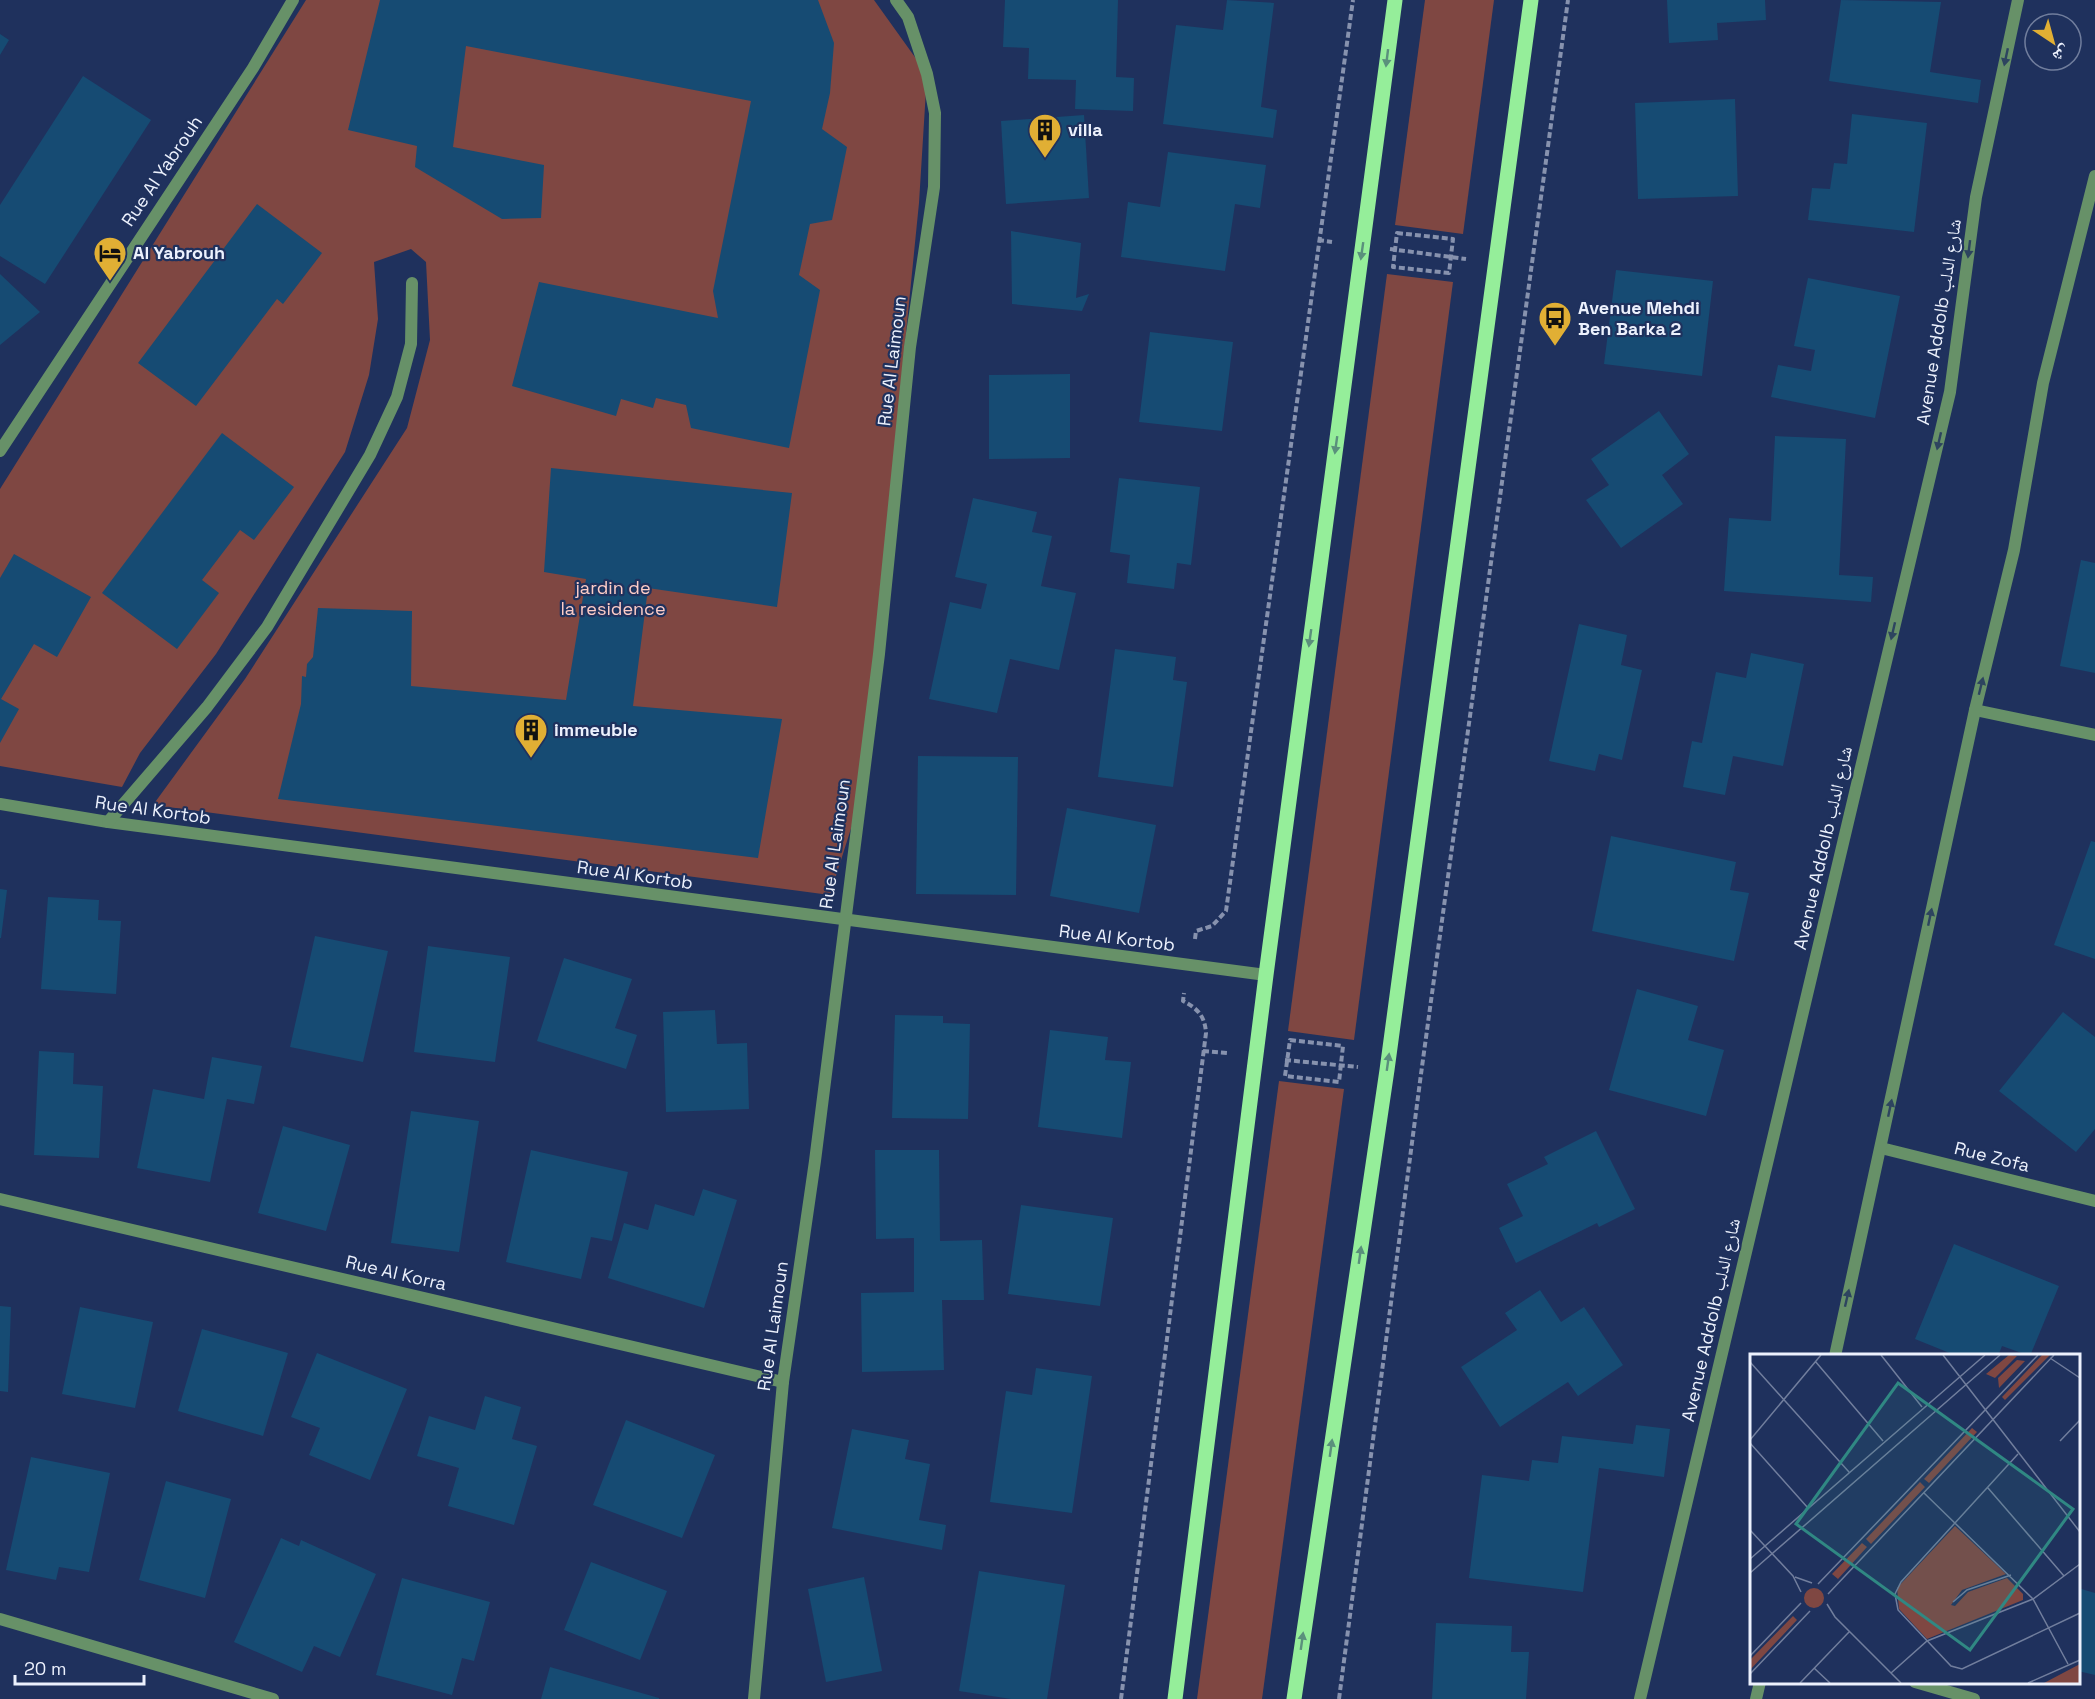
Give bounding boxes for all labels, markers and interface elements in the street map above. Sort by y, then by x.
north arrow [2023,12,2083,72]
text: ش [2048,40,2075,67]
one-way arrow [2001,48,2010,67]
one-way arrow [1383,49,1392,68]
street label: Rue Al Yabrouh [116,111,207,230]
building icon: villa [1027,112,1063,159]
place label: villa [1068,118,1103,141]
street label: Avenue Addolb شارع الدلب [1911,217,1966,427]
hotel icon: Al Yabrouh [92,235,128,282]
one-way arrow [1964,239,1974,258]
place label: Al Yabrouh [133,241,225,264]
one-way arrow [1357,242,1366,261]
street label: Rue Al Laimoun [872,295,911,427]
place label: Avenue Mehdi Ben Barka 2 [1578,296,1700,340]
bus stop icon: Avenue Mehdi Ben Barka 2 [1537,300,1573,347]
one-way arrow [1933,432,1943,450]
one-way arrow [1332,435,1341,454]
park label: jardin de la residence [560,576,666,620]
one-way arrow [1888,621,1898,640]
one-way arrow [1306,629,1315,648]
one-way arrow [1976,676,1986,695]
building icon: immeuble [513,712,549,759]
place label: immeuble [554,718,638,741]
street label: Avenue Addolb شارع الدلب [1788,744,1857,952]
street label: Rue Al Laimoun [814,777,855,910]
street label: Rue Al Kortob [94,790,213,829]
street label: Rue Al Kortob [576,855,695,894]
one-way arrow [1926,908,1935,927]
street label: Rue Al Kortob [1058,919,1177,956]
one-way arrow [1384,1053,1393,1072]
one-way arrow [1885,1099,1895,1117]
street label: Rue Zofa [1952,1136,2032,1177]
street label: Avenue Addolb شارع الدلب [1676,1216,1745,1424]
one-way arrow [1355,1246,1364,1265]
street label: Rue Al Korra [343,1250,449,1295]
street label: Rue Al Laimoun [752,1259,793,1392]
one-way arrow [1843,1289,1853,1308]
inset map [1750,1354,2080,1684]
one-way arrow [1326,1439,1335,1458]
one-way arrow [1298,1632,1307,1651]
scale bar [15,1648,144,1686]
text: 20 m [24,1657,67,1680]

